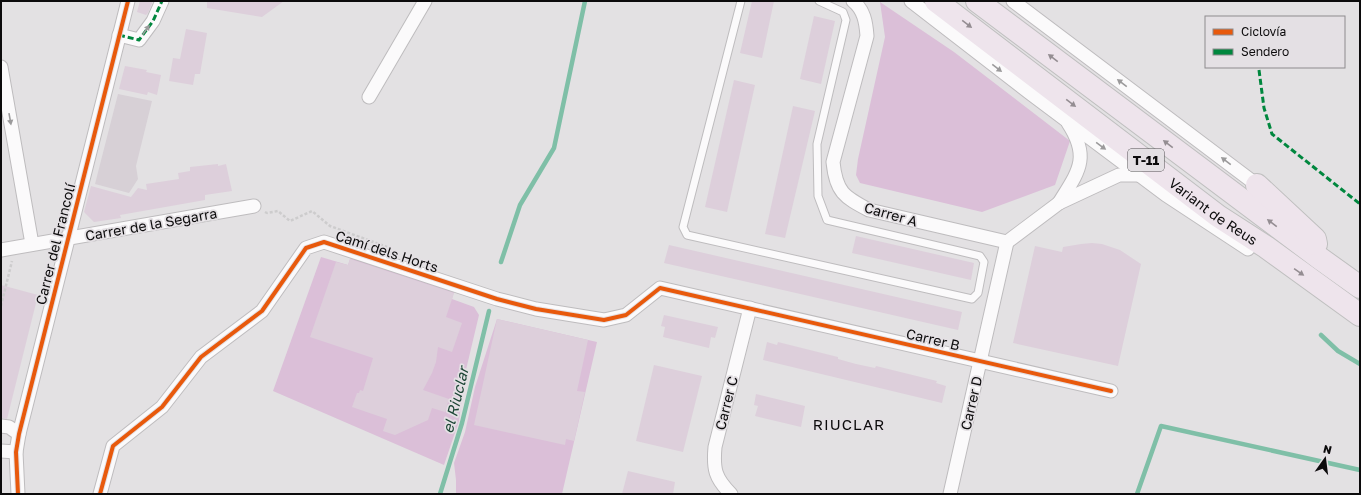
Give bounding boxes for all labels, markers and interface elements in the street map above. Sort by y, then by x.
legend [1205,16,1345,68]
one-way arrow [962,20,972,28]
one-way arrow [142,24,151,35]
text: Ciclovía [1241,24,1286,39]
text: Sendero [1241,44,1289,59]
one-way arrow [1047,54,1058,62]
one-way arrow [992,64,1003,72]
one-way arrow [1117,79,1128,87]
one-way arrow [1065,98,1076,107]
one-way arrow [7,113,13,125]
one-way arrow [1163,141,1173,149]
one-way arrow [1096,142,1106,150]
road number: T-11 [1128,149,1164,171]
one-way arrow [1221,157,1232,166]
street label: Variant de Reus [1166,173,1261,248]
street label: Carrer del Francolí [32,180,79,306]
street label: Carrer A [862,198,920,230]
street label: Carrer de la Segarra [84,204,218,244]
one-way arrow [1266,218,1277,227]
street label: Camí dels Horts [333,226,441,276]
one-way arrow [1294,268,1304,276]
street label: Carrer B [904,325,962,353]
water label: el Riuclar [438,363,472,435]
street label: Carrer C [711,374,741,432]
street label: Carrer D [957,374,985,432]
district label: RIUCLAR [813,415,885,433]
north arrow [1305,439,1345,479]
text: N [1322,441,1333,456]

